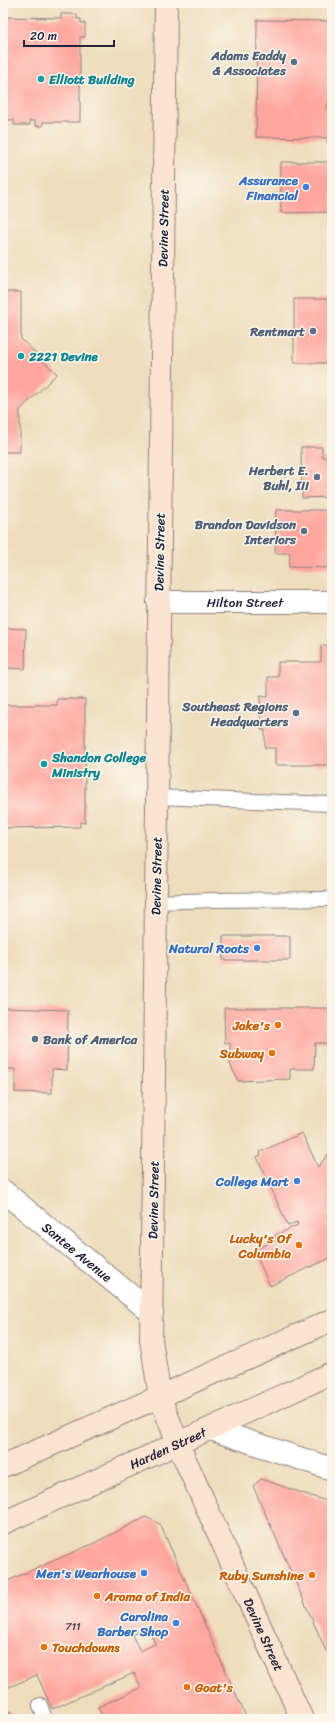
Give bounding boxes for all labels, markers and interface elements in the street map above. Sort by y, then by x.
scale bar [24,22,114,48]
text: 20 m [30,25,57,47]
place label: Adams Eaddy & Associates [210,44,287,82]
marker: Adams Eaddy & Associates [289,57,299,67]
place label: Elliott Building [49,68,135,91]
marker: Elliott Building [36,74,46,84]
place label: Assurance Financial [238,169,299,207]
marker: Assurance Financial [301,182,311,192]
street label: Devine Street [151,188,176,267]
place label: Rentmart [249,320,305,343]
marker: Rentmart [308,326,318,336]
place label: 2221 Devine [28,345,99,368]
marker: 2221 Devine [16,351,26,361]
place label: Herbert E. Buhl, III [248,459,310,497]
marker: Herbert E. Buhl, III [312,472,322,482]
street label: Devine Street [147,512,172,591]
place label: Brandon Davidson Interiors [195,513,297,551]
marker: Brandon Davidson Interiors [299,526,309,536]
street label: Hilton Street [207,591,284,614]
place label: Southeast Regions Headquarters [181,695,289,733]
marker: Southeast Regions Headquarters [291,708,301,718]
place label: Shandon College Ministry [51,746,147,784]
marker: Shandon College Ministry [39,759,49,769]
street label: Devine Street [144,836,169,915]
place label: Natural Roots [168,937,250,960]
marker: Natural Roots [252,943,262,953]
place label: Jake's [232,1014,271,1037]
marker: Jake's [273,1020,283,1030]
place label: Bank of America [43,1028,138,1051]
marker: Bank of America [30,1034,40,1044]
place label: Subway [219,1042,264,1065]
marker: Subway [267,1048,277,1058]
street label: Devine Street [141,1160,166,1239]
place label: College Mart [215,1170,289,1193]
marker: College Mart [292,1176,302,1186]
street label: Santee Avenue [37,1216,117,1288]
place label: Lucky's Of Columbia [230,1227,293,1265]
marker: Lucky's Of Columbia [294,1240,304,1250]
street label: Harden Street [126,1420,211,1476]
place label: Men's Wearhouse [35,1562,137,1585]
place label: Ruby Sunshine [219,1564,304,1587]
marker: Men's Wearhouse [139,1568,149,1578]
marker: Ruby Sunshine [307,1570,317,1580]
place label: Aroma of India [104,1585,190,1608]
marker: Aroma of India [92,1591,102,1601]
street label: Devine Street [237,1594,290,1675]
place label: Carolina Barber Shop [97,1605,168,1643]
house number: 711 [65,1617,81,1636]
marker: Carolina Barber Shop [171,1618,181,1628]
place label: Touchdowns [52,1636,120,1659]
marker: Touchdowns [39,1642,49,1652]
place label: Goat's [194,1676,234,1699]
marker: Goat's [182,1682,192,1692]

